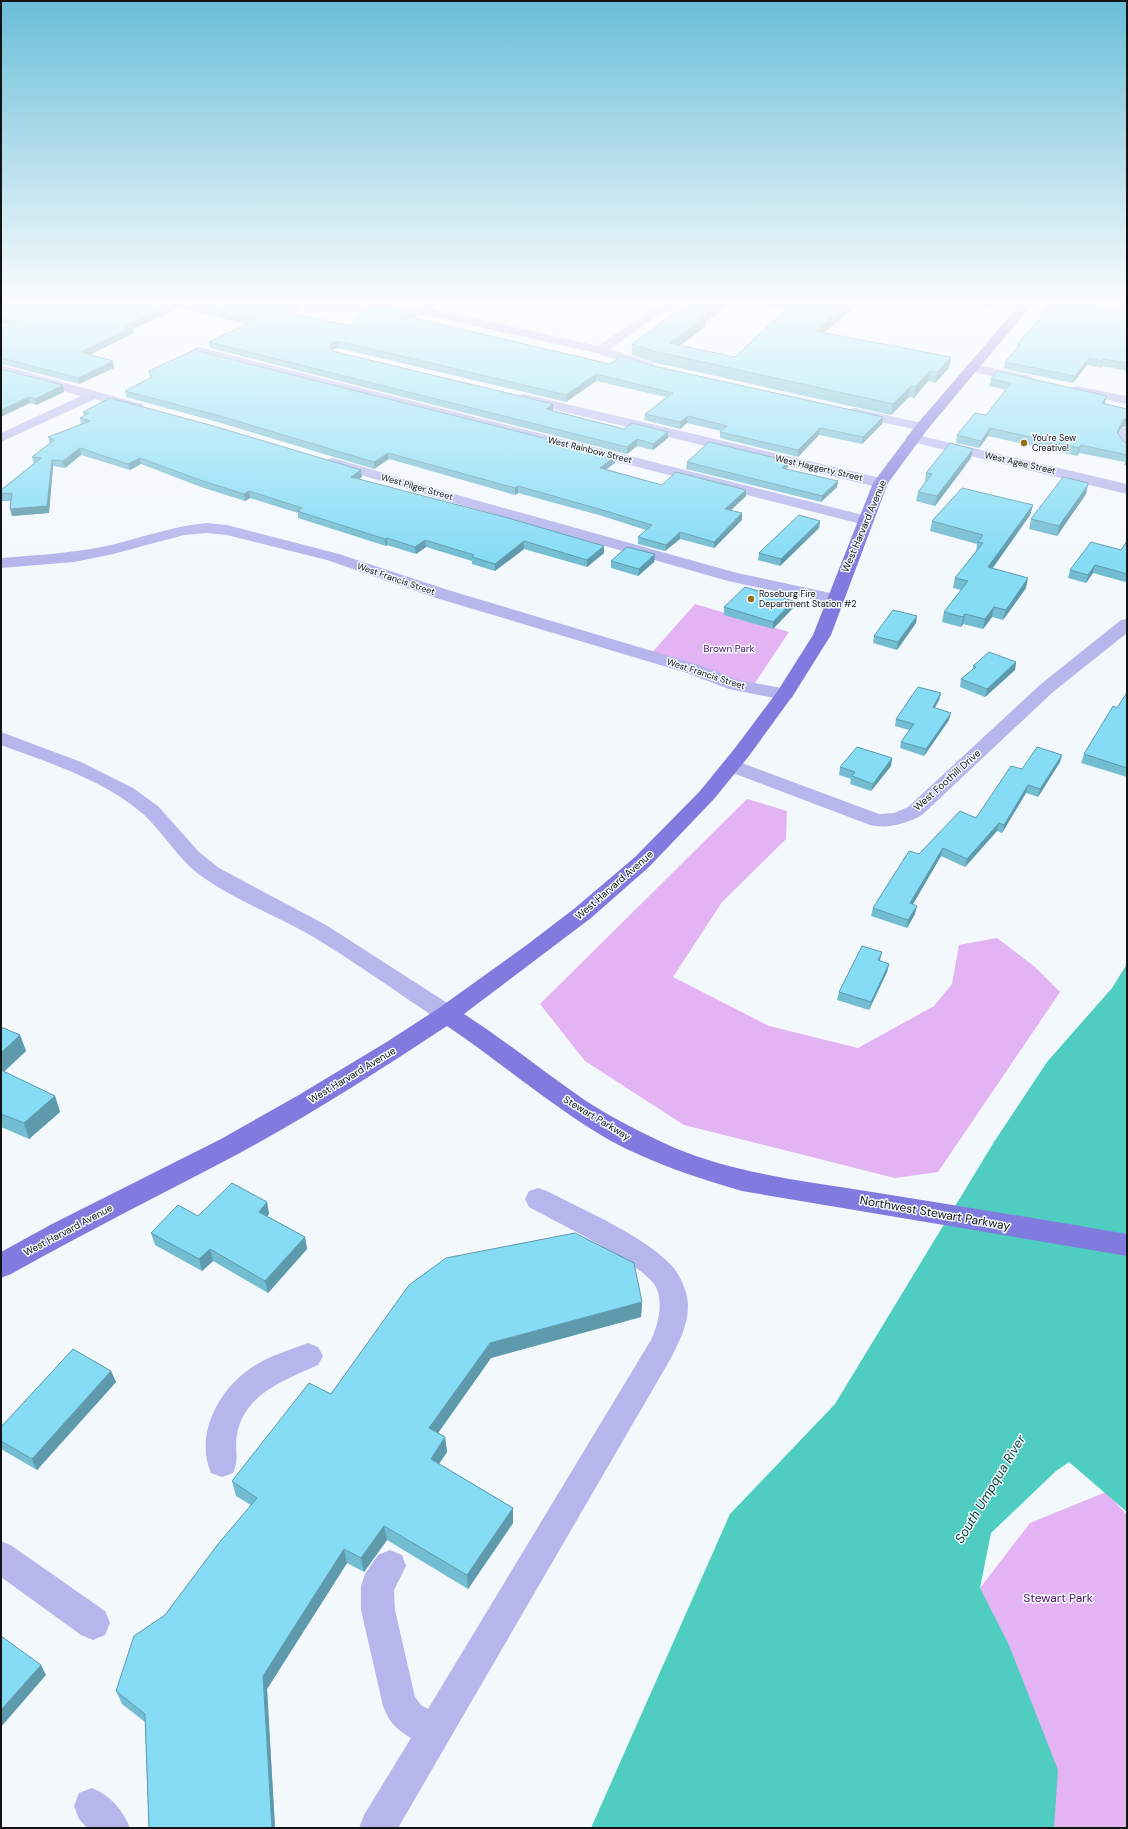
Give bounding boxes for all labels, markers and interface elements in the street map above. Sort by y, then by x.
place label: You're Sew Creative! [1032,432,1076,454]
street label: West Rainbow Street [547,434,634,466]
marker: You're Sew Creative! [1019,438,1029,448]
street label: West Agee Street [983,449,1057,477]
street label: West Haggerty Street [774,452,864,484]
street label: West Pilger Street [380,471,455,503]
street label: West Harvard Avenue [839,478,889,574]
street label: West Francis Street [355,560,437,598]
place label: Roseburg Fire Department Station #2 [759,588,856,610]
marker: Roseburg Fire Department Station #2 [746,594,756,604]
park label: Brown Park [703,642,755,655]
street label: West Francis Street [665,656,747,692]
street label: West Foothill Drive [911,746,984,814]
street label: West Harvard Avenue [572,847,656,922]
street label: West Harvard Avenue [306,1044,398,1106]
street label: Stewart Parkway [561,1093,633,1143]
street label: Northwest Stewart Parkway [859,1192,1012,1234]
street label: West Harvard Avenue [21,1201,115,1259]
water label: South Umpqua River [951,1431,1030,1546]
park label: Stewart Park [1023,1590,1093,1606]

